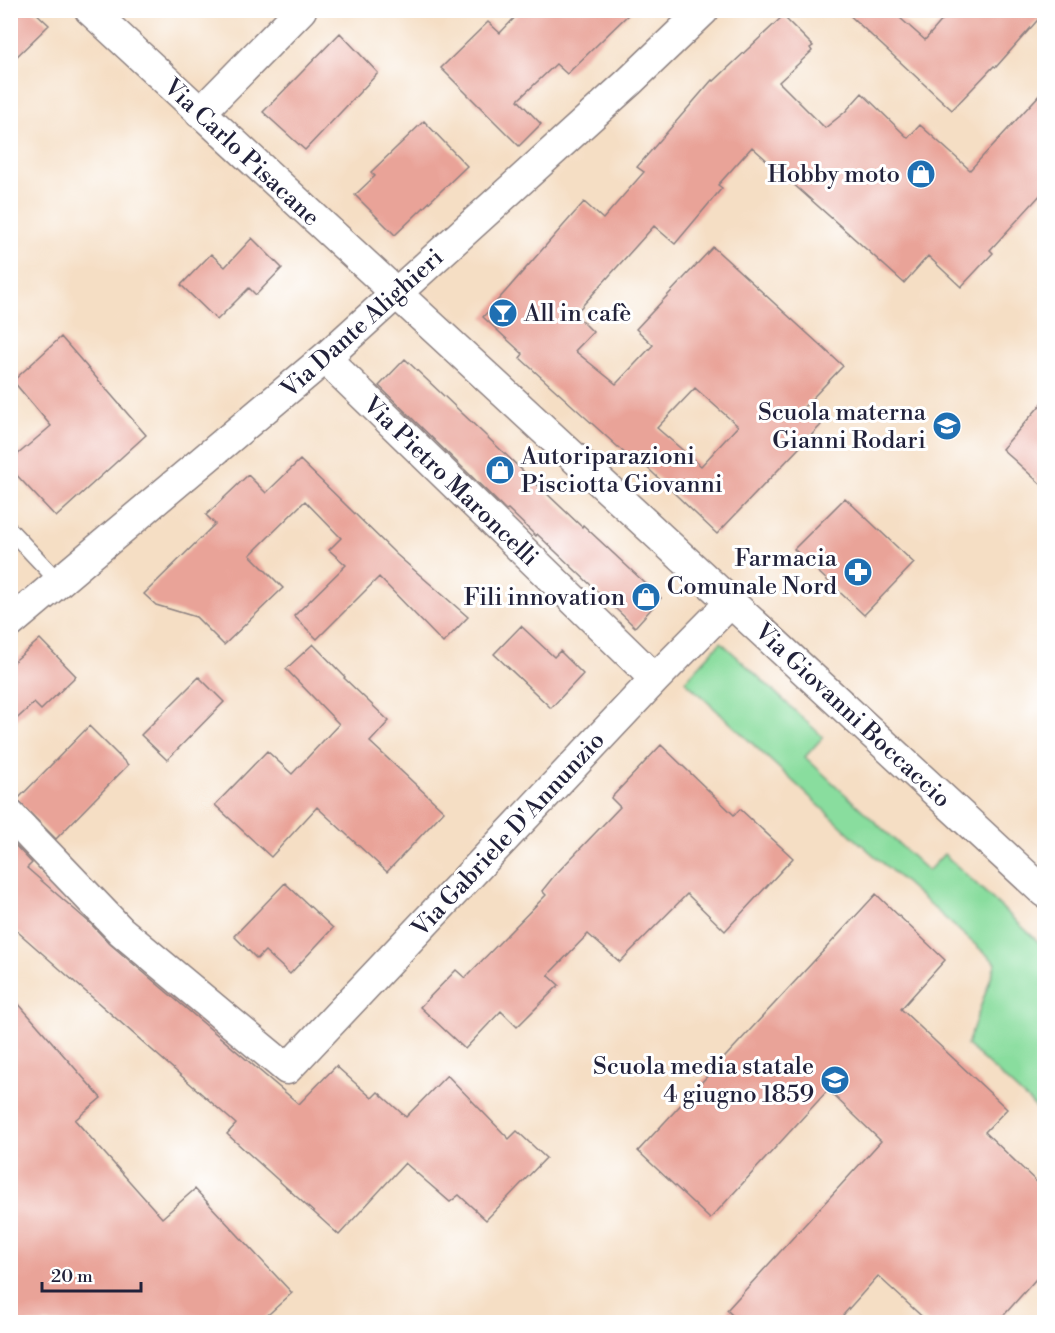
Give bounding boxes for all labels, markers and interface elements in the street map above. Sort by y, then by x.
street label: Via Carlo Pisacane [156,72,326,233]
shop icon: Hobby moto [905,158,937,190]
place label: Hobby moto [768,160,900,190]
street label: Via Dante Alighieri [274,243,450,405]
bar icon: All in cafè [487,297,519,329]
place label: All in cafè [523,299,631,329]
street label: Via Pietro Maroncelli [356,390,544,573]
place label: Scuola materna Gianni Rodari [758,398,927,456]
school or university icon: Scuola materna Gianni Rodari [931,410,963,442]
place label: Autoriparazioni Pisciotta Giovanni [520,442,723,500]
shop icon: Autoriparazioni Pisciotta Giovanni [484,454,516,486]
place label: Farmacia Comunale Nord [667,544,838,602]
pharmacy icon: Farmacia Comunale Nord [842,556,874,588]
shop icon: Fili innovation [630,581,662,613]
place label: Fili innovation [464,583,625,613]
street label: Via Giovanni Boccaccio [747,616,957,814]
street label: Via Gabriele D'Annunzio [405,726,612,944]
place label: Scuola media statale 4 giugno 1859 [593,1052,814,1110]
school or university icon: Scuola media statale 4 giugno 1859 [819,1064,851,1096]
scale bar [42,1255,141,1293]
text: 20 m [51,1265,93,1288]

